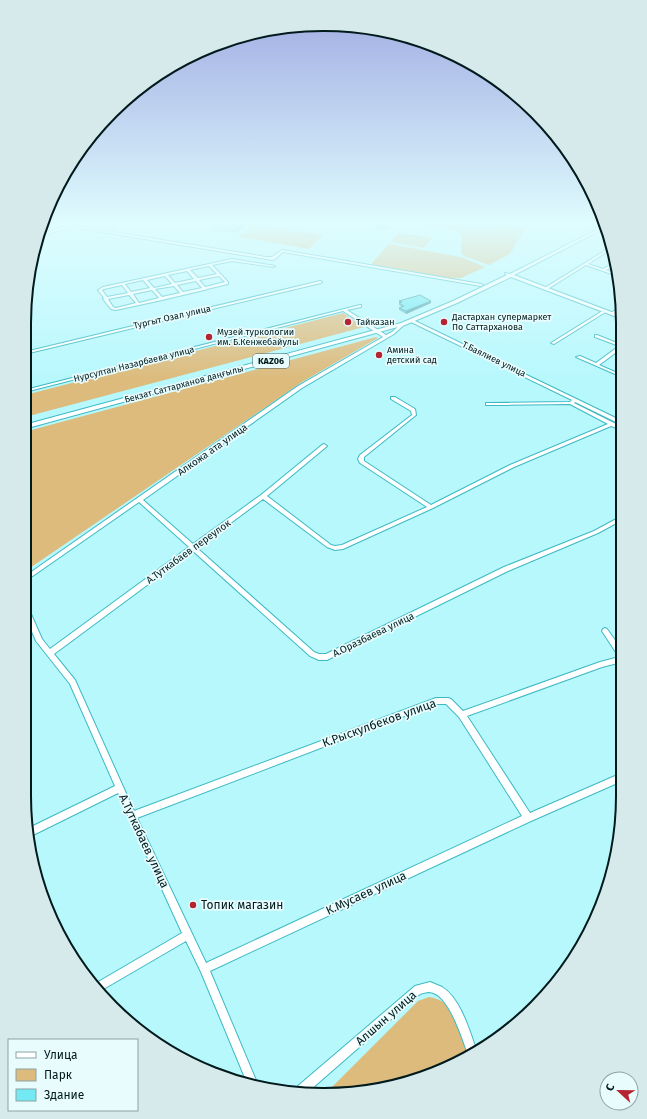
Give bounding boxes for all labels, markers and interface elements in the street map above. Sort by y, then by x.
street label: Тургыт Озал улица [132,303,212,331]
place label: Дастархан супермаркет По Саттарханова [451,312,552,332]
marker: Тайказан [343,317,353,327]
place label: Тайказан [356,317,395,327]
marker: Дастархан супермаркет По Саттарханова [439,317,449,327]
place label: Музей туркологии им. Б.Кенжебайулы [217,327,299,347]
marker: Музей туркологии им. Б.Кенжебайулы [204,332,214,342]
street label: Т.Баялиев улица [461,339,527,379]
street label: Нурсултан Назарбаева улица [73,344,195,384]
place label: Амина детский сад [387,345,437,365]
marker: Амина детский сад [374,350,384,360]
road number: KАZ06 [253,354,289,368]
street label: Бекзат Саттарханов даңғылы [123,363,245,405]
street label: Алкожа ата улица [175,421,250,478]
street label: А.Туткабаев переулок [144,517,234,586]
street label: А.Оразбаева улица [331,610,416,660]
street label: К.Рыскулбеков улица [320,696,438,750]
street label: А.Туткабаев улица [116,792,172,890]
street label: К.Мусаев улица [324,868,408,918]
place label: Топик магазин [201,898,283,912]
marker: Топик магазин [188,900,198,910]
street label: Алшын улица [353,988,419,1048]
legend [8,1039,138,1111]
text: Улица [44,1048,78,1062]
text: Парк [44,1068,73,1082]
north arrow [599,1071,639,1111]
text: С [603,1081,618,1093]
text: Здание [44,1088,84,1102]

